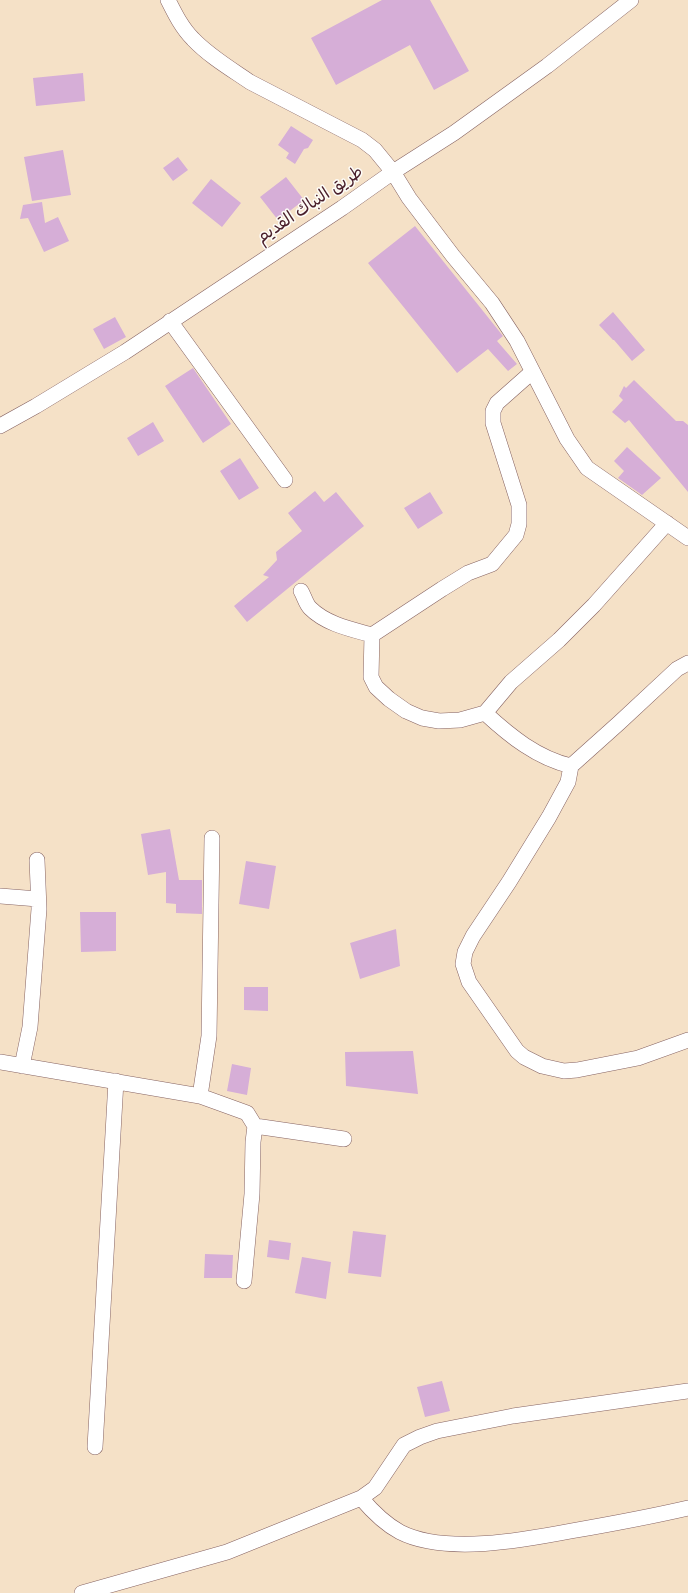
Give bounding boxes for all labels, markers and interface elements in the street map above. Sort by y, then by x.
street label: طريق النباك القديم [253,162,367,248]

